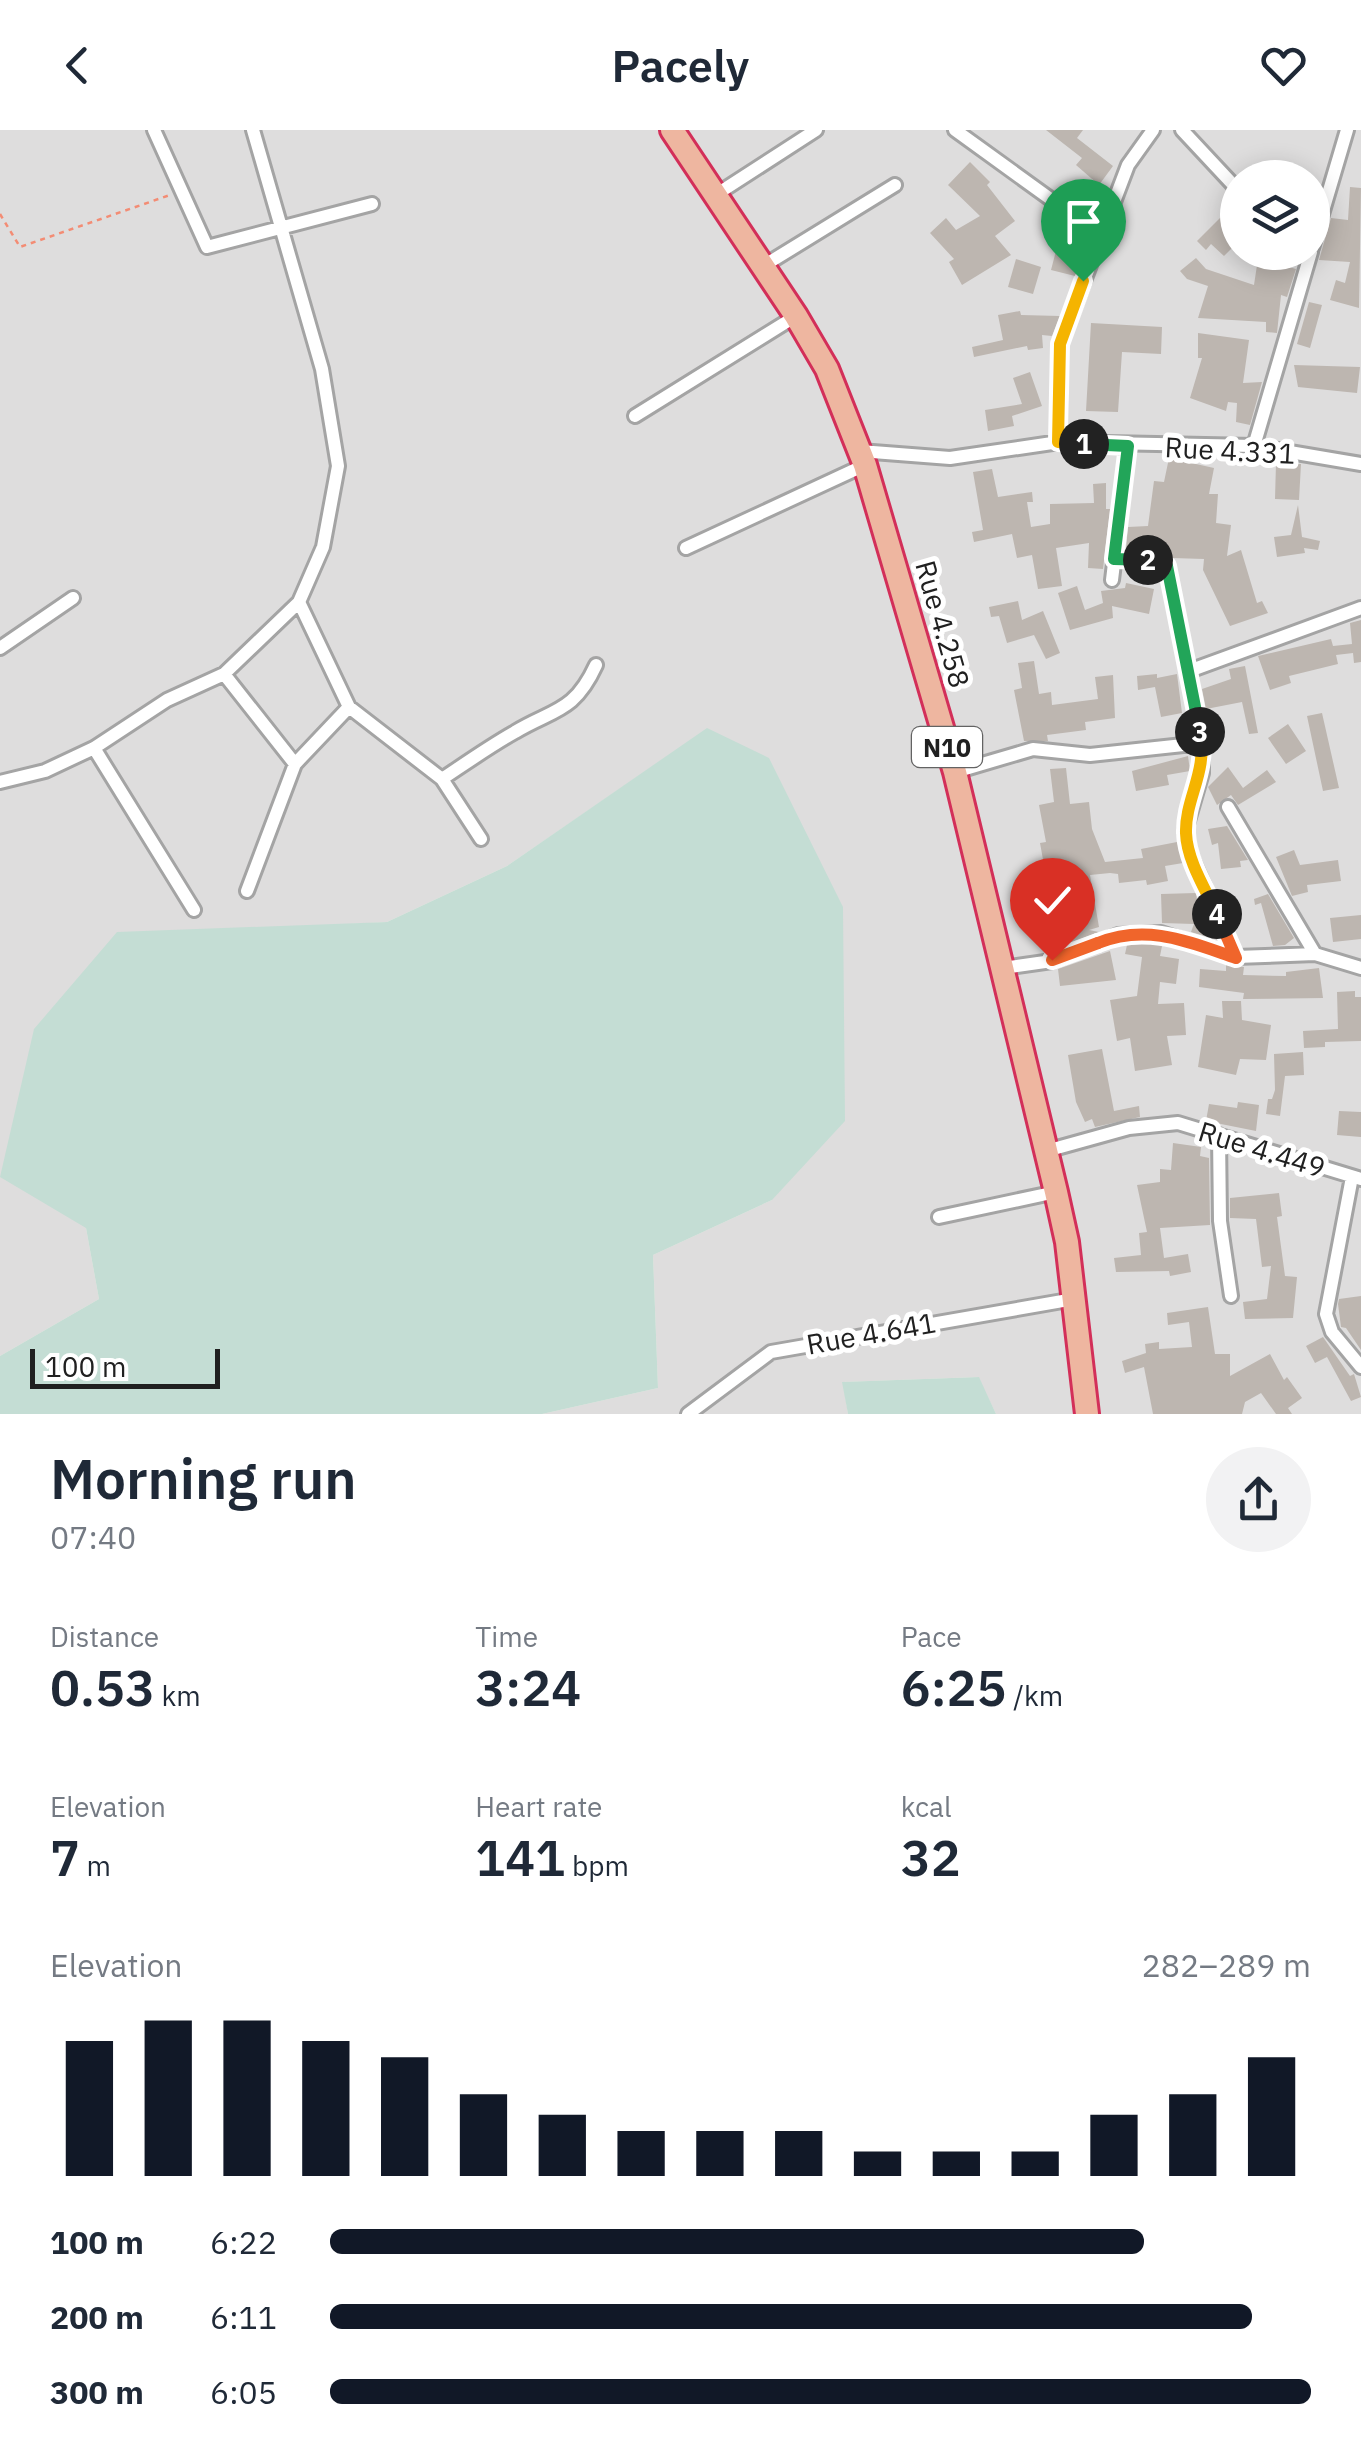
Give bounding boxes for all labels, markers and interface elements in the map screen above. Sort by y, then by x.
text: Pacely [612,36,749,94]
icon: back [50,38,105,93]
icon: heart [1256,38,1311,93]
map controls [1220,160,1330,270]
button: layers [1220,160,1330,270]
pin [1041,179,1126,282]
icon: arrive [1056,194,1111,249]
pin: 1 [1059,419,1109,469]
text: 1 [1076,425,1092,462]
street label: Rue 4.331 [1164,428,1296,472]
pin: 2 [1123,535,1173,585]
text: 2 [1140,541,1156,578]
street label: Rue 4.258 [907,556,979,692]
pin: 3 [1175,707,1225,757]
text: 3 [1192,713,1208,750]
road number: N10 [912,727,982,767]
pin [1010,858,1095,961]
icon: check [1025,873,1080,928]
pin: 4 [1192,889,1242,939]
text: 4 [1209,895,1225,932]
street label: Rue 4.449 [1194,1112,1330,1186]
street label: Rue 4.641 [803,1303,939,1363]
scale bar [30,1344,220,1388]
text: 100 m [45,1348,126,1385]
text: Morning run [50,1443,357,1514]
button: share [1206,1447,1311,1552]
text: 07:40 [50,1516,136,1558]
text: Distance [50,1618,159,1655]
text: Time [475,1618,538,1655]
text: Pace [901,1618,962,1655]
text: 0.53 [50,1655,155,1720]
text: 3:24 [475,1655,581,1720]
text: 6:25 [901,1655,1007,1720]
text: km [155,1677,201,1714]
text: /km [1007,1677,1063,1714]
text: Elevation [50,1788,166,1825]
text: Heart rate [475,1788,602,1825]
text: kcal [901,1788,952,1825]
text: 7 [50,1825,80,1890]
text: 141 [475,1825,565,1890]
text: 32 [901,1825,961,1890]
text: m [80,1847,111,1884]
text: bpm [565,1847,629,1884]
text: Elevation [50,1944,183,1986]
text: 282–289 m [1141,1944,1311,1986]
text: 100 m [50,2221,144,2263]
text: 6:22 [210,2221,277,2263]
text: 200 m [50,2296,144,2338]
text: 6:11 [210,2296,277,2338]
text: 300 m [50,2371,144,2413]
text: 6:05 [210,2371,277,2413]

